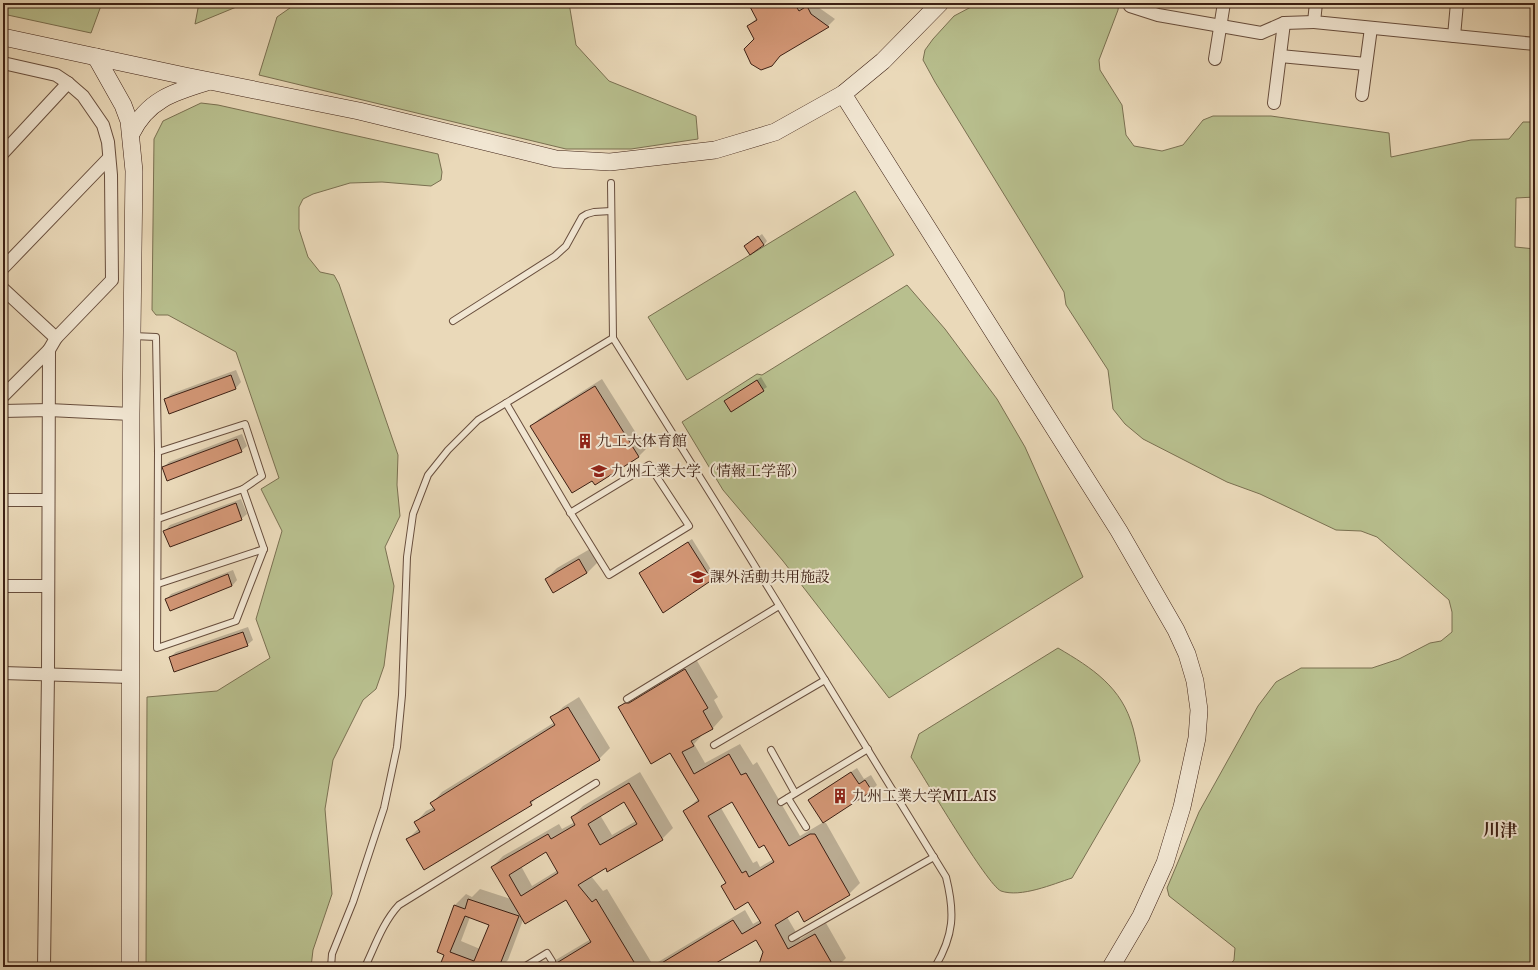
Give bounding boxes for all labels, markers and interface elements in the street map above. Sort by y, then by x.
building icon: 九工大体育館 [576,432,594,450]
place label: 九工大体育館 [597,432,687,451]
school or university icon: 九州工業大学（情報工学部） [590,462,608,480]
place label: 九州工業大学（情報工学部） [611,462,806,481]
school or university icon: 課外活動共用施設 [689,568,707,586]
place label: 課外活動共用施設 [710,568,830,587]
building icon: 九州工業大学MILAIS [831,787,849,805]
place label: 九州工業大学MILAIS [852,787,997,806]
district label: 川津 [1483,820,1517,842]

